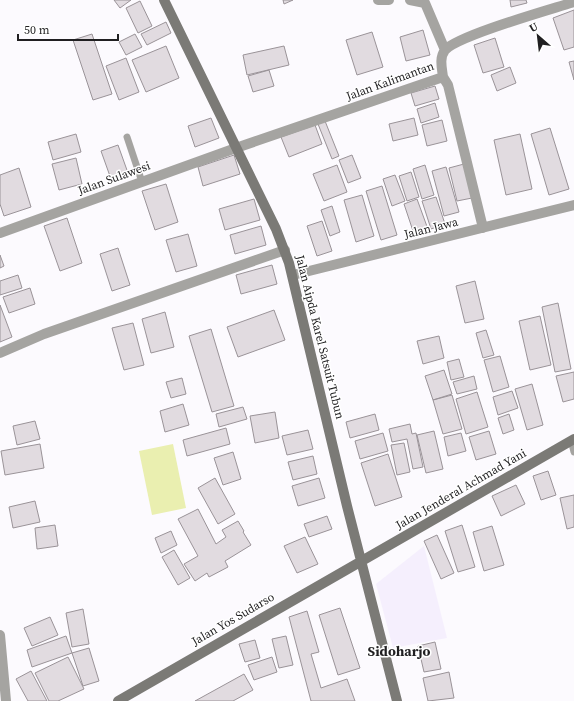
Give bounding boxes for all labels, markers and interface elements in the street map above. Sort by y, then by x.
scale bar [18,16,118,42]
north arrow [518,16,558,56]
text: U [526,19,541,36]
text: 50 m [24,22,50,38]
street label: Jalan Kalimantan [343,58,436,105]
street label: Jalan Sulawesi [75,157,153,199]
street label: Jalan Jawa [401,213,460,243]
street label: Jalan Aipda Karel Satsuit Tubun [292,252,348,421]
street label: Jalan Jenderal Achmad Yani [392,445,530,533]
street label: Jalan Yos Sudarso [188,589,278,650]
district label: Sidoharjo [368,641,431,661]

